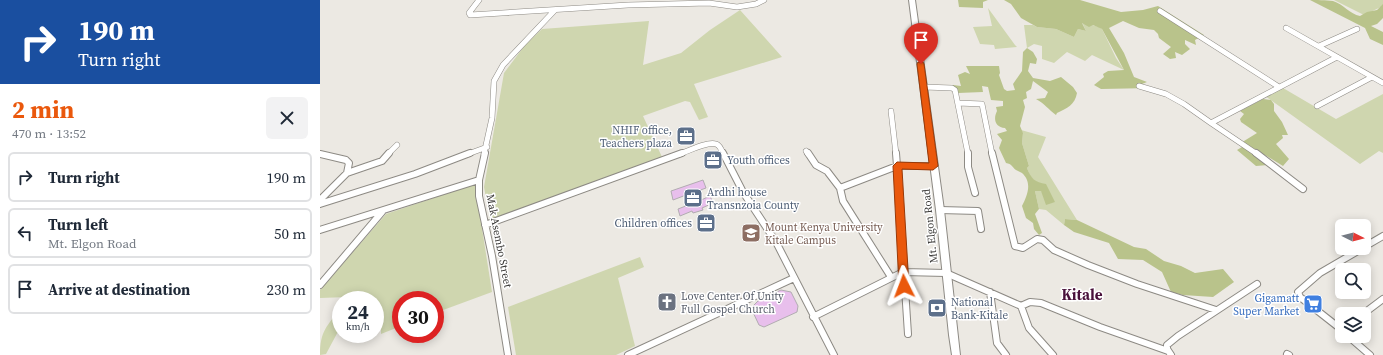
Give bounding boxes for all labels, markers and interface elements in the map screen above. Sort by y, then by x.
text: 190 m [78,11,155,49]
icon: right [12,16,64,68]
pin [904,23,938,64]
icon: arrive [910,29,932,51]
text: Turn right [78,47,160,72]
text: 2 min [12,93,74,126]
button: close [266,97,308,139]
place label: NHIF office, Teachers plaza [600,123,672,151]
text: 470 m · 13:52 [12,125,86,142]
office icon: NHIF office, Teachers plaza [675,125,697,147]
office icon: Youth offices [702,149,724,171]
place label: Youth offices [727,153,790,168]
icon: right [14,166,36,188]
text: Turn right [48,167,120,188]
text: 190 m [266,167,306,188]
place label: Ardhi house Transnzoia County [707,185,799,213]
office icon: Ardhi house Transnzoia County [682,187,704,209]
street label: Mt. Elgon Road [919,187,941,264]
street label: Mak Asembo Street [483,193,515,289]
office icon: Children offices [695,212,717,234]
text: Turn left [48,214,108,235]
place label: Children offices [614,216,692,231]
north arrow [1335,219,1371,255]
map controls [1335,219,1371,343]
place label: Mount Kenya University Kitale Campus [765,220,883,248]
icon: left [14,222,36,244]
school or university icon: Mount Kenya University Kitale Campus [740,222,762,244]
text: 50 m [274,223,306,244]
text: Mt. Elgon Road [48,235,136,252]
button: search [1335,263,1371,299]
position arrow [883,265,925,307]
icon: arrive [14,278,36,300]
text: Arrive at destination [48,279,190,300]
text: 230 m [266,279,306,300]
district label: Kitale [1061,284,1103,305]
place label: Love Center Of Unity Full Gospel Church [681,289,784,317]
speed limit sign: 30 [392,291,444,343]
church icon: Love Center Of Unity Full Gospel Church [656,291,678,313]
place label: Gigamatt Super Market [1233,291,1299,319]
supermarket icon: Gigamatt Super Market [1302,293,1324,315]
place label: National Bank-Kitale [951,295,1008,323]
bank icon: National Bank-Kitale [926,297,948,319]
text: 24 [347,298,369,326]
button: layers [1335,307,1371,343]
text: km/h [346,320,370,333]

